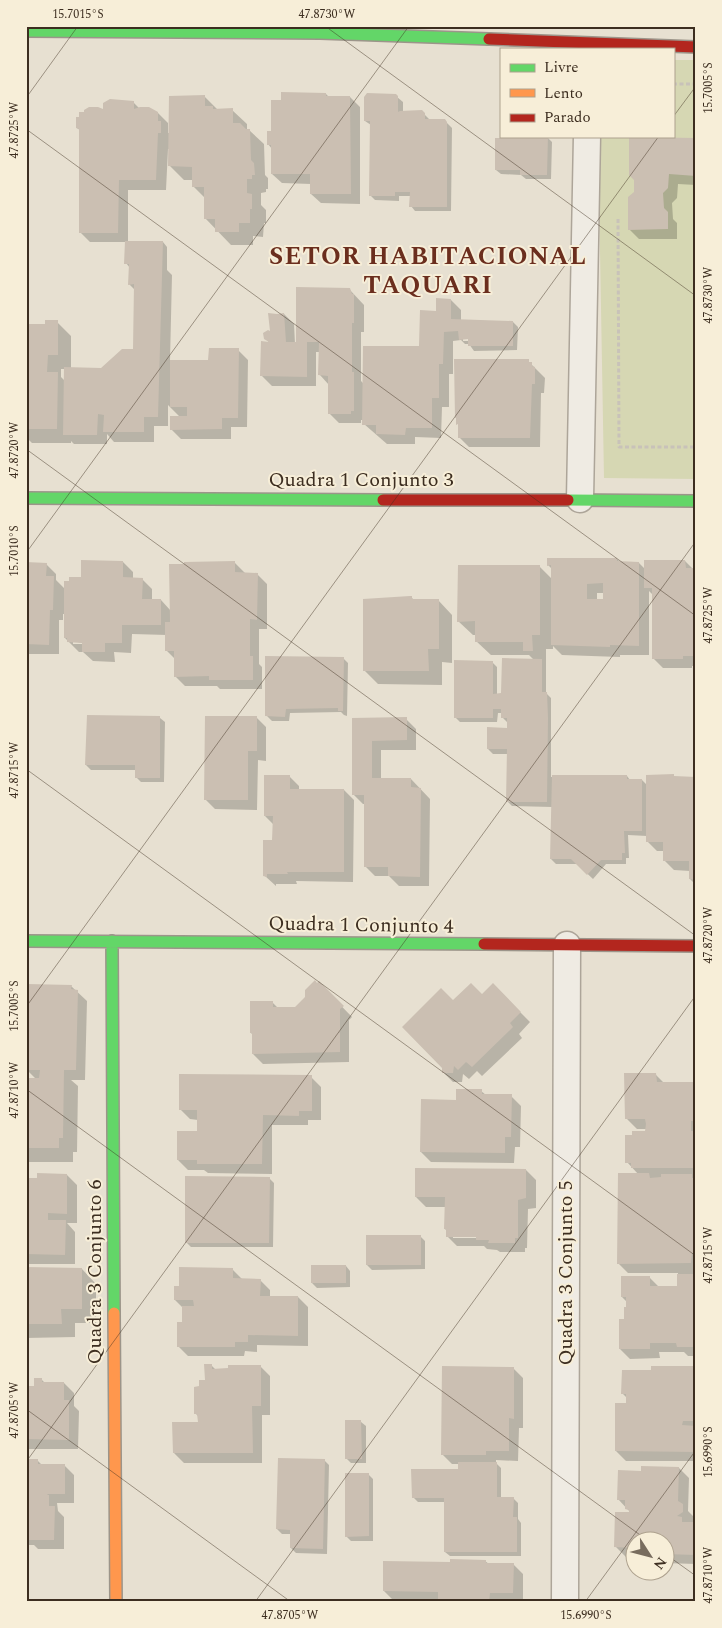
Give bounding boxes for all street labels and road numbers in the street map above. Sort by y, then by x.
street label: Quadra 1 Conjunto 3 [268,465,454,495]
street label: Quadra 1 Conjunto 4 [268,908,454,942]
street label: Quadra 3 Conjunto 6 [80,1179,110,1365]
street label: Quadra 3 Conjunto 5 [551,1180,581,1366]

